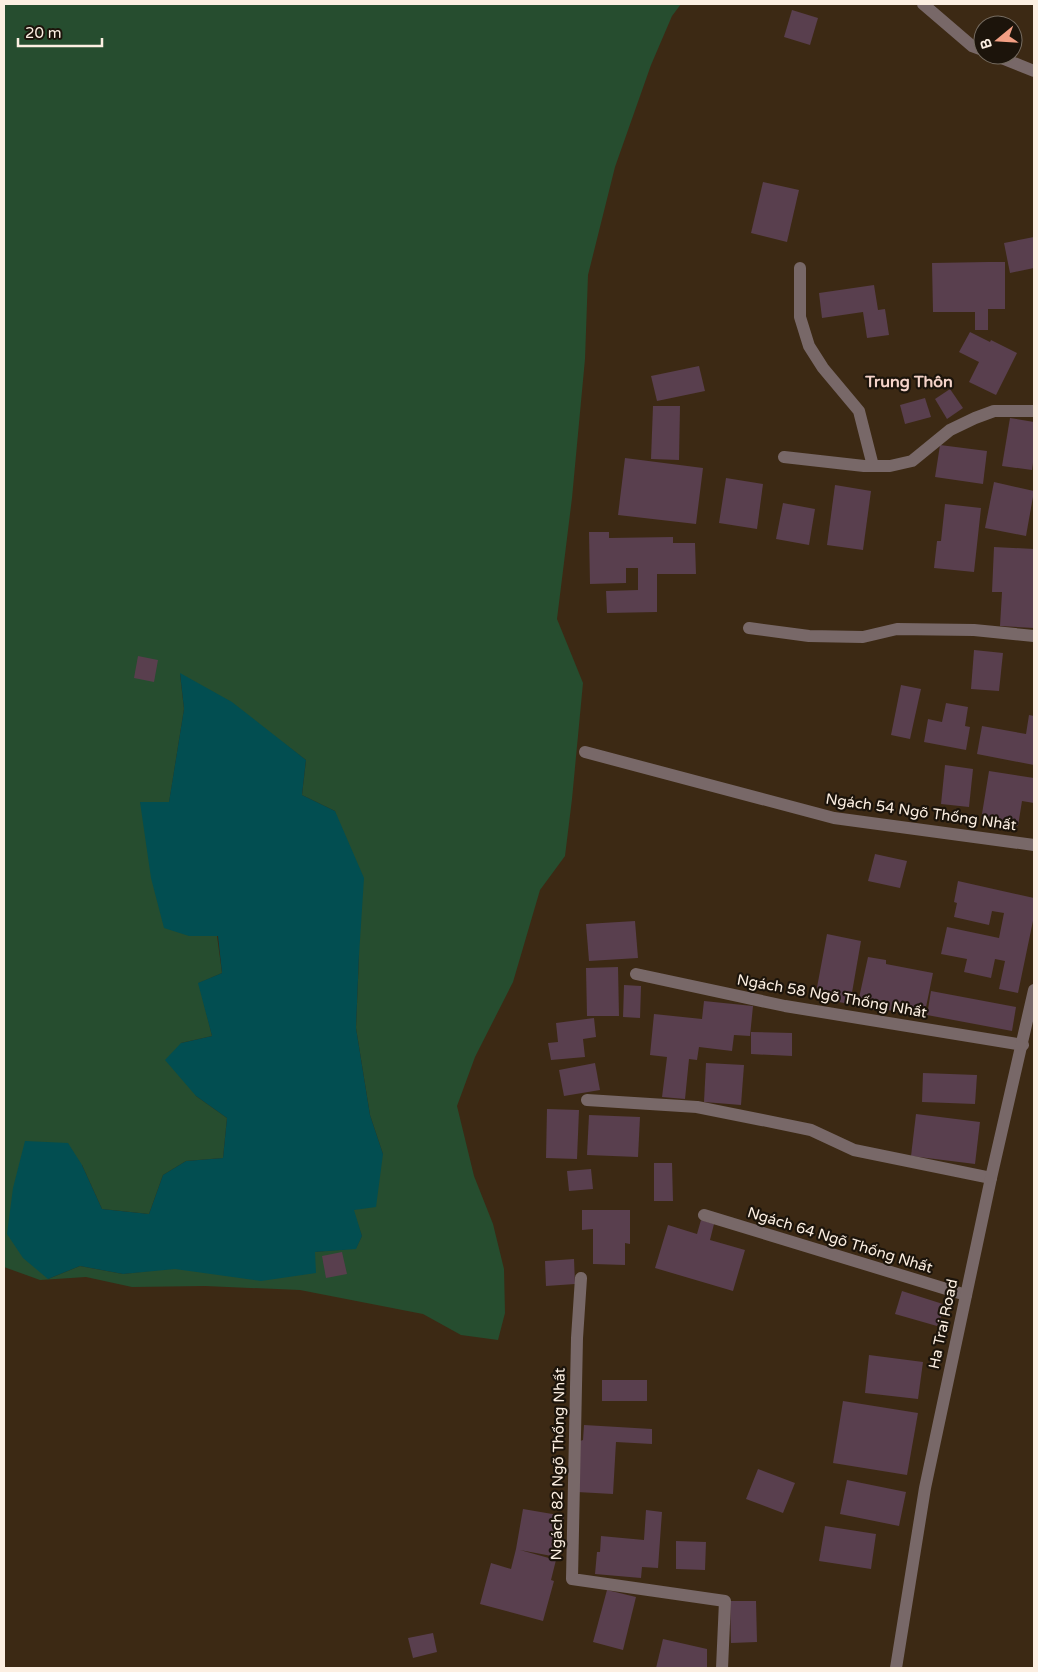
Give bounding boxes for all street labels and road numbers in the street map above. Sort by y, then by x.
street label: Ngách 54 Ngõ Thống Nhất [824,790,1018,834]
street label: Ngách 58 Ngõ Thống Nhất [736,970,929,1022]
street label: Ngách 64 Ngõ Thống Nhất [745,1203,935,1277]
street label: Ha Trai Road [925,1277,961,1371]
street label: Ngách 82 Ngõ Thống Nhất [547,1367,569,1560]

